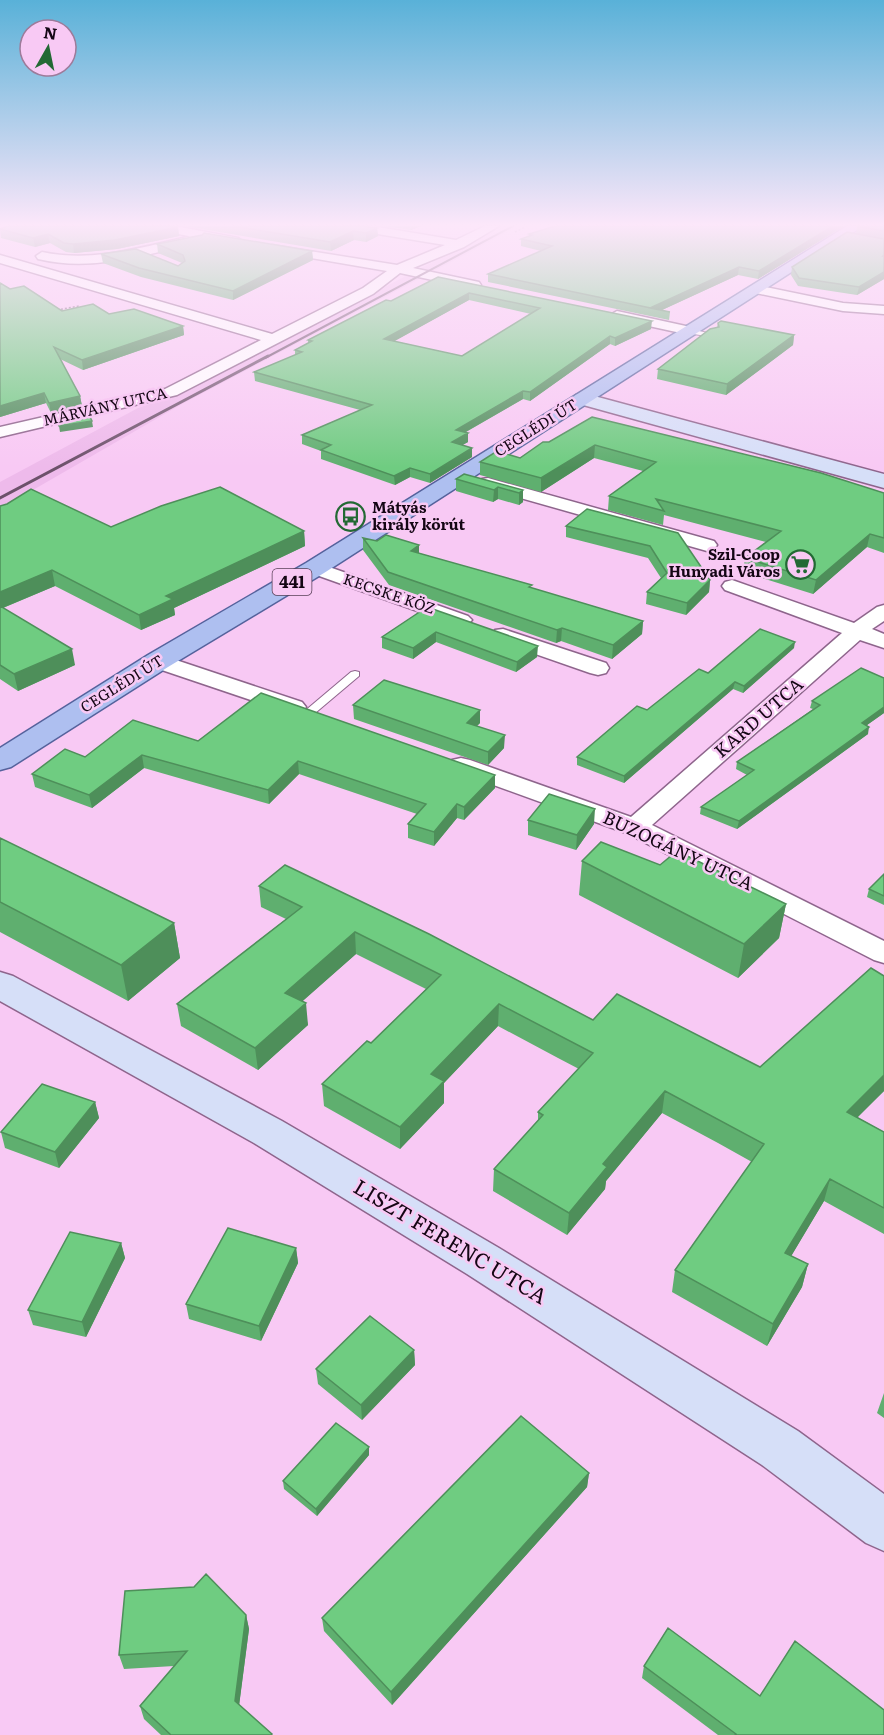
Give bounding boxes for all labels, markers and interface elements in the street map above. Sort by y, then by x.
north arrow [18,18,78,78]
text: N [42,19,59,45]
street label: MÁRVÁNY UTCA [41,380,169,431]
street label: CEGLÉDI ÚT [489,392,581,461]
place label: Mátyás király körút [372,495,465,535]
bus stop icon: Mátyás király körút [335,501,367,533]
place label: Szil-Coop Hunyadi Város [668,542,781,582]
supermarket icon: Szil-Coop Hunyadi Város [785,548,817,580]
street label: KECSKE KÖZ [340,566,439,619]
road number: 441 [272,569,312,595]
street label: CEGLÉDI ÚT [75,648,167,717]
street label: KARD UTCA [708,670,809,763]
street label: BUZOGÁNY UTCA [599,803,758,896]
street label: LISZT FERENC UTCA [349,1170,554,1310]

